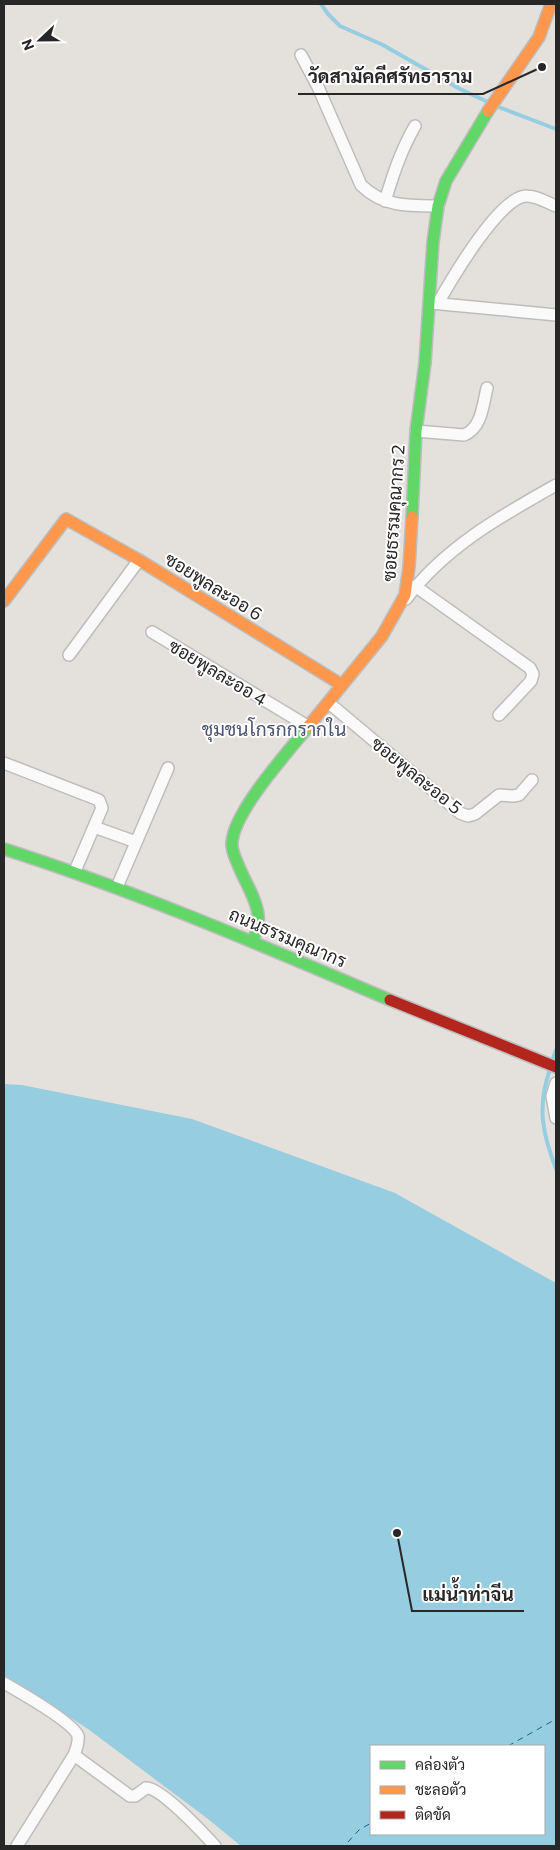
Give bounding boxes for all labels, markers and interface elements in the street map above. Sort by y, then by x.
north arrow [15,15,65,65]
text: N [18,37,37,53]
callout: วัดสามัคคีศรัทธาราม [298,60,483,94]
text: วัดสามัคคีศรัทธาราม [308,64,472,87]
street label: ซอยธรรมคุณากร 2 [377,444,411,582]
street label: ซอยพูลละออ 6 [160,547,267,627]
street label: ซอยพูลละออ 4 [163,634,271,713]
district label: ชุมชนโกรกกรากใน [202,717,346,742]
street label: ซอยพูลละออ 5 [365,732,467,821]
street label: ถนนธรรมคุณากร [225,902,350,974]
callout: แม่น้ำท่าจีน [412,1577,524,1611]
text: แม่น้ำท่าจีน [422,1577,514,1605]
legend [370,1745,545,1835]
text: คล่องตัว [415,1755,465,1773]
text: ชะลอตัว [415,1780,466,1798]
text: ติดขัด [415,1805,451,1823]

